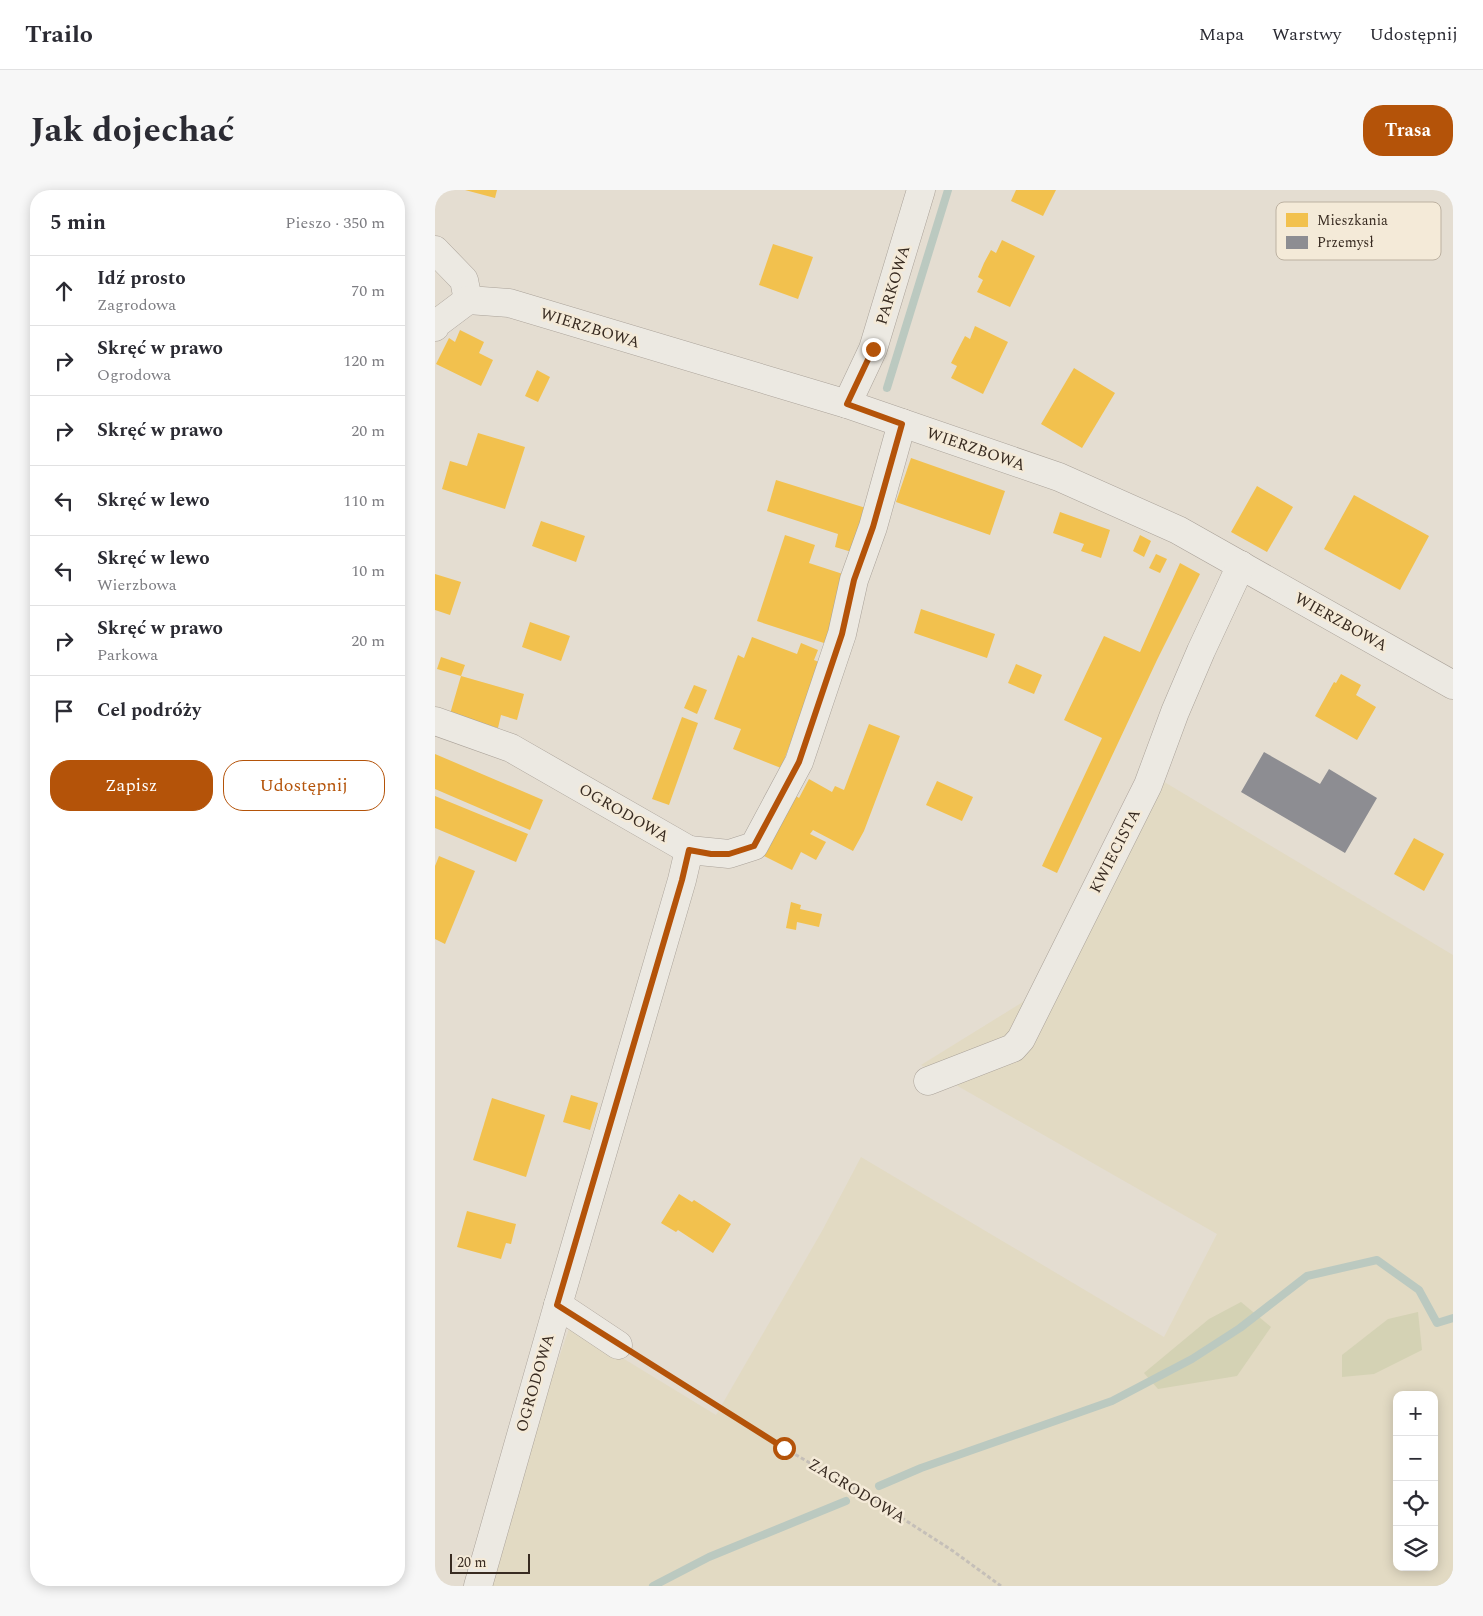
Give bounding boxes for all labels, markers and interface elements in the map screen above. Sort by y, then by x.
text: Trailo [25,17,93,53]
text: Mapa [1199,21,1244,48]
text: Warstwy [1272,21,1341,48]
text: Udostępnij [1369,21,1458,48]
text: Jak dojechać [30,104,234,157]
button: Trasa [1363,105,1453,156]
legend [1276,202,1441,260]
text: 5 min [50,207,106,239]
text: Mieszkania [1317,210,1388,231]
text: Pieszo · 350 m [285,211,385,235]
text: Przemysł [1317,232,1374,253]
street label: PARKOWA [870,242,916,328]
text: Idź prosto [97,264,186,293]
icon: ahead [50,277,78,305]
text: 70 m [351,279,385,303]
text: Zagrodowa [97,293,176,317]
street label: WIERZBOWA [537,301,643,355]
text: Skręć w prawo [97,334,223,363]
route end [862,338,885,361]
icon: right [50,347,78,375]
text: 120 m [343,349,385,373]
text: Ogrodowa [97,363,171,387]
text: Skręć w prawo [97,416,223,445]
icon: right [50,417,78,445]
text: 20 m [351,419,385,443]
street label: WIERZBOWA [923,421,1029,477]
text: Skręć w lewo [97,486,210,515]
icon: left [50,487,78,515]
text: 110 m [343,489,385,513]
text: Skręć w lewo [97,544,210,573]
icon: left [50,557,78,585]
text: 10 m [351,559,385,583]
text: Wierzbowa [97,573,177,597]
street label: WIERZBOWA [1290,586,1392,658]
text: Skręć w prawo [97,614,223,643]
icon: right [50,627,78,655]
text: 20 m [351,629,385,653]
text: Parkowa [97,643,158,667]
text: Cel podróży [97,696,201,725]
icon: arrive [50,697,78,725]
button: Zapisz [50,760,213,811]
button: Udostępnij [223,760,385,811]
street label: OGRODOWA [574,777,674,849]
street label: KWIECISTA [1083,804,1147,898]
street label: OGRODOWA [510,1331,560,1435]
map controls [1393,1391,1438,1571]
button: + [1393,1391,1438,1436]
button: − [1393,1436,1438,1481]
route start [773,1437,796,1460]
street label: ZAGRODOWA [804,1452,910,1530]
button: locate [1393,1481,1438,1526]
button: layers [1393,1526,1438,1571]
scale bar [450,1551,530,1574]
text: 20 m [457,1552,487,1573]

